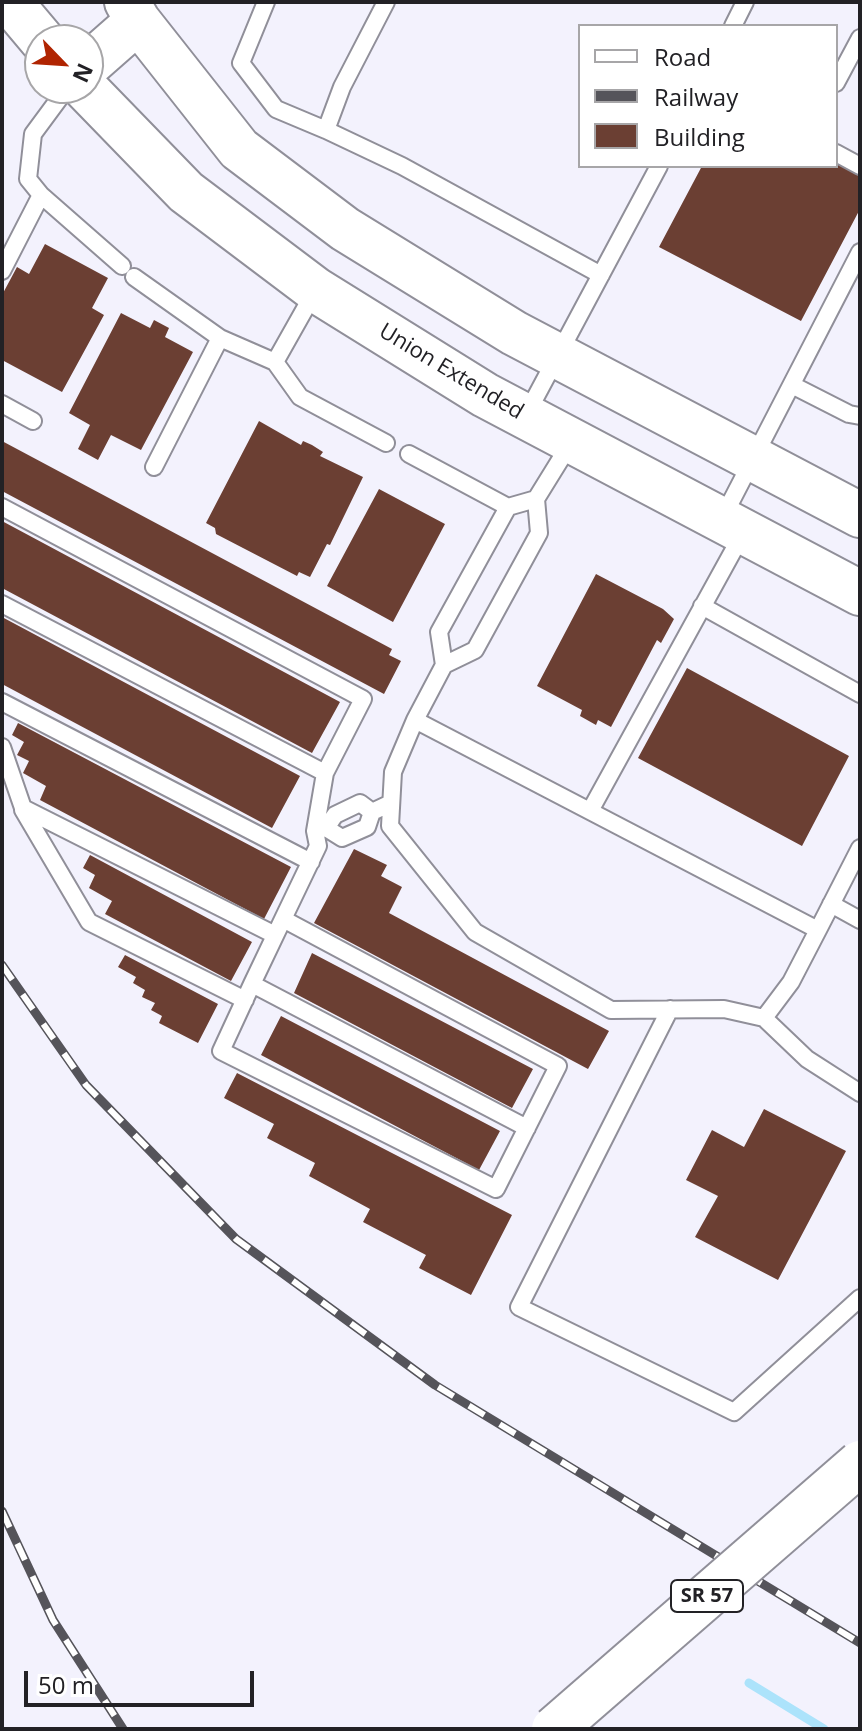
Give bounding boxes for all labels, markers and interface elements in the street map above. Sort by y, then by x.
north arrow [24,24,104,104]
legend [578,24,838,168]
text: Road [654,40,711,73]
text: N [67,59,101,88]
text: Railway [654,80,738,113]
text: Building [654,120,745,153]
street label: Union Extended [374,318,528,426]
road number: SR 57 [671,1580,743,1612]
scale bar [28,1655,258,1705]
text: 50 m [38,1668,94,1701]

